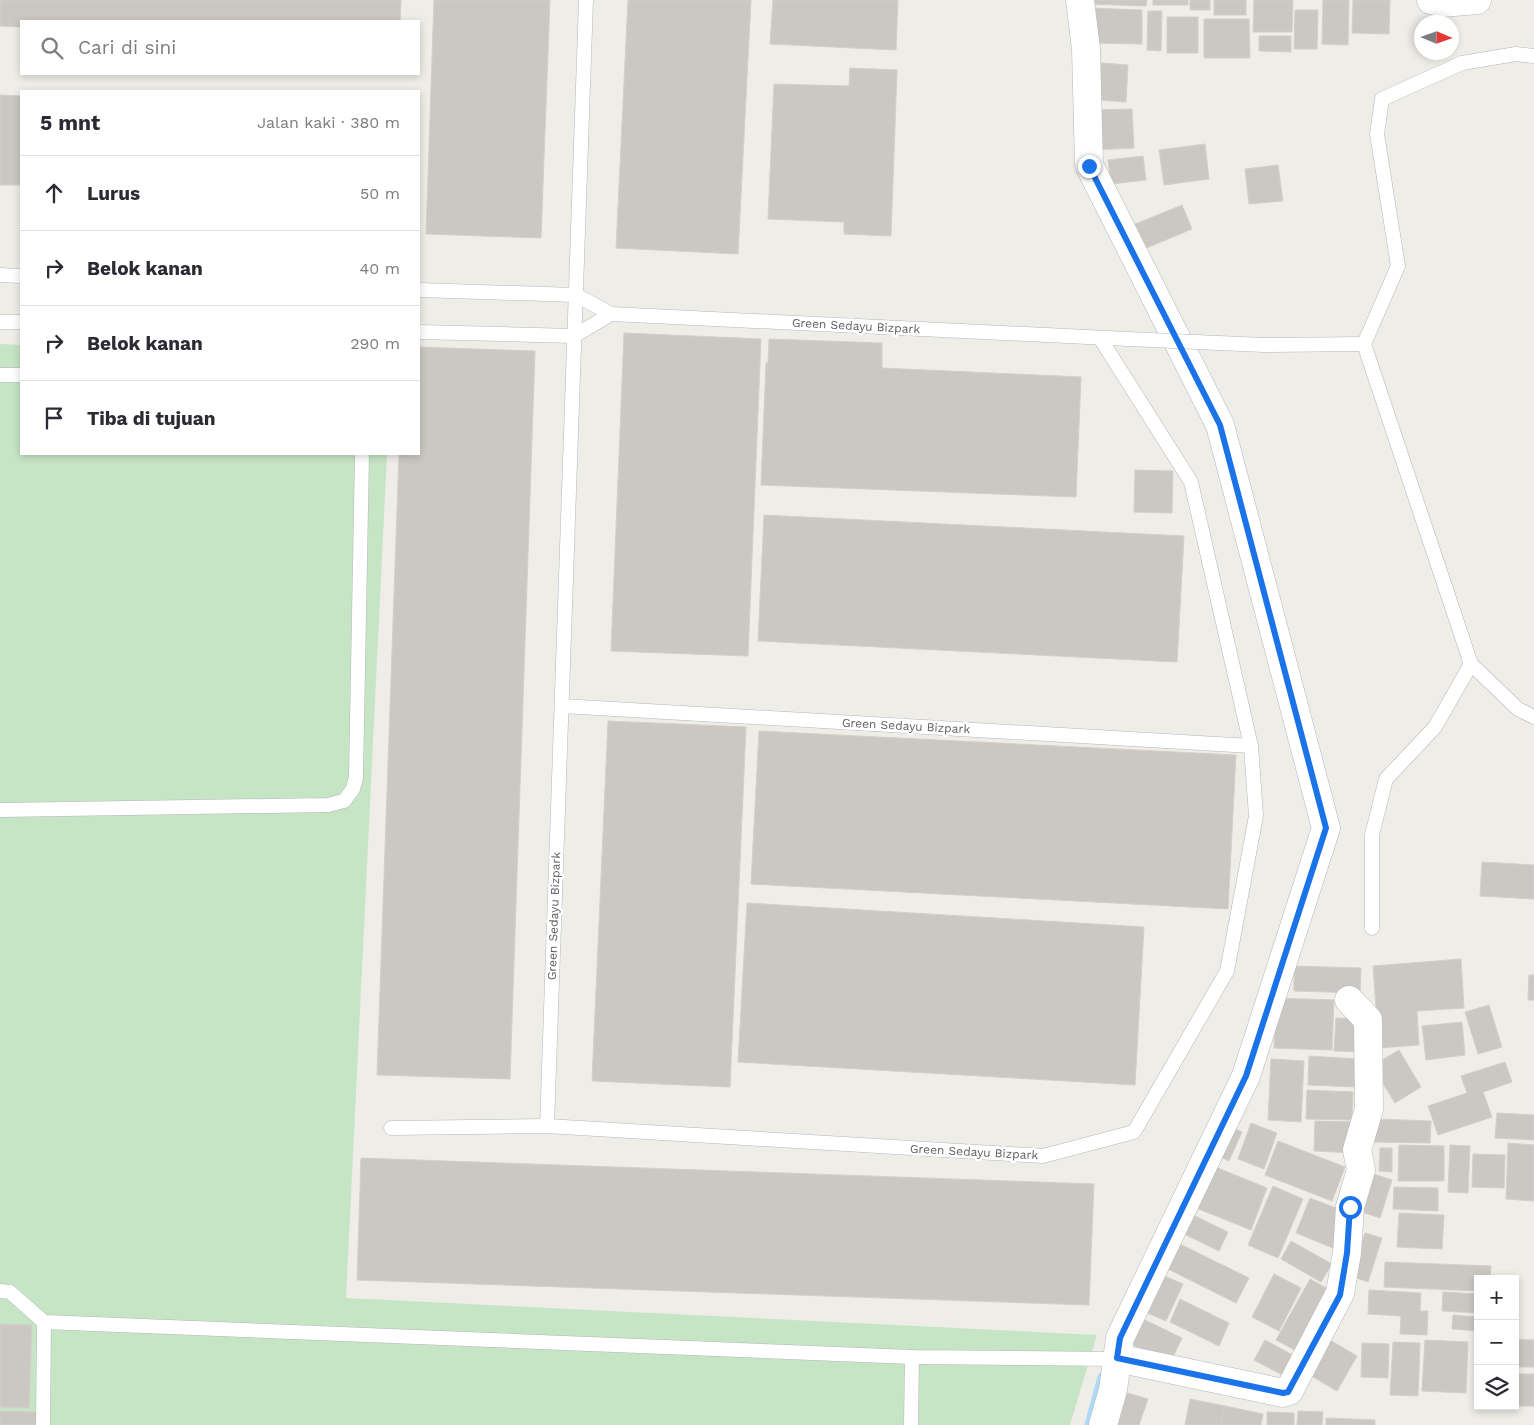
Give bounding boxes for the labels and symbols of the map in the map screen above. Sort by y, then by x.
north arrow [1414,15,1459,60]
route end [1078,155,1101,178]
street label: Green Sedayu Bizpark [791,316,921,336]
street label: Green Sedayu Bizpark [841,716,971,736]
street label: Green Sedayu Bizpark [545,851,563,980]
street label: Green Sedayu Bizpark [909,1142,1039,1162]
route start [1339,1196,1362,1219]

